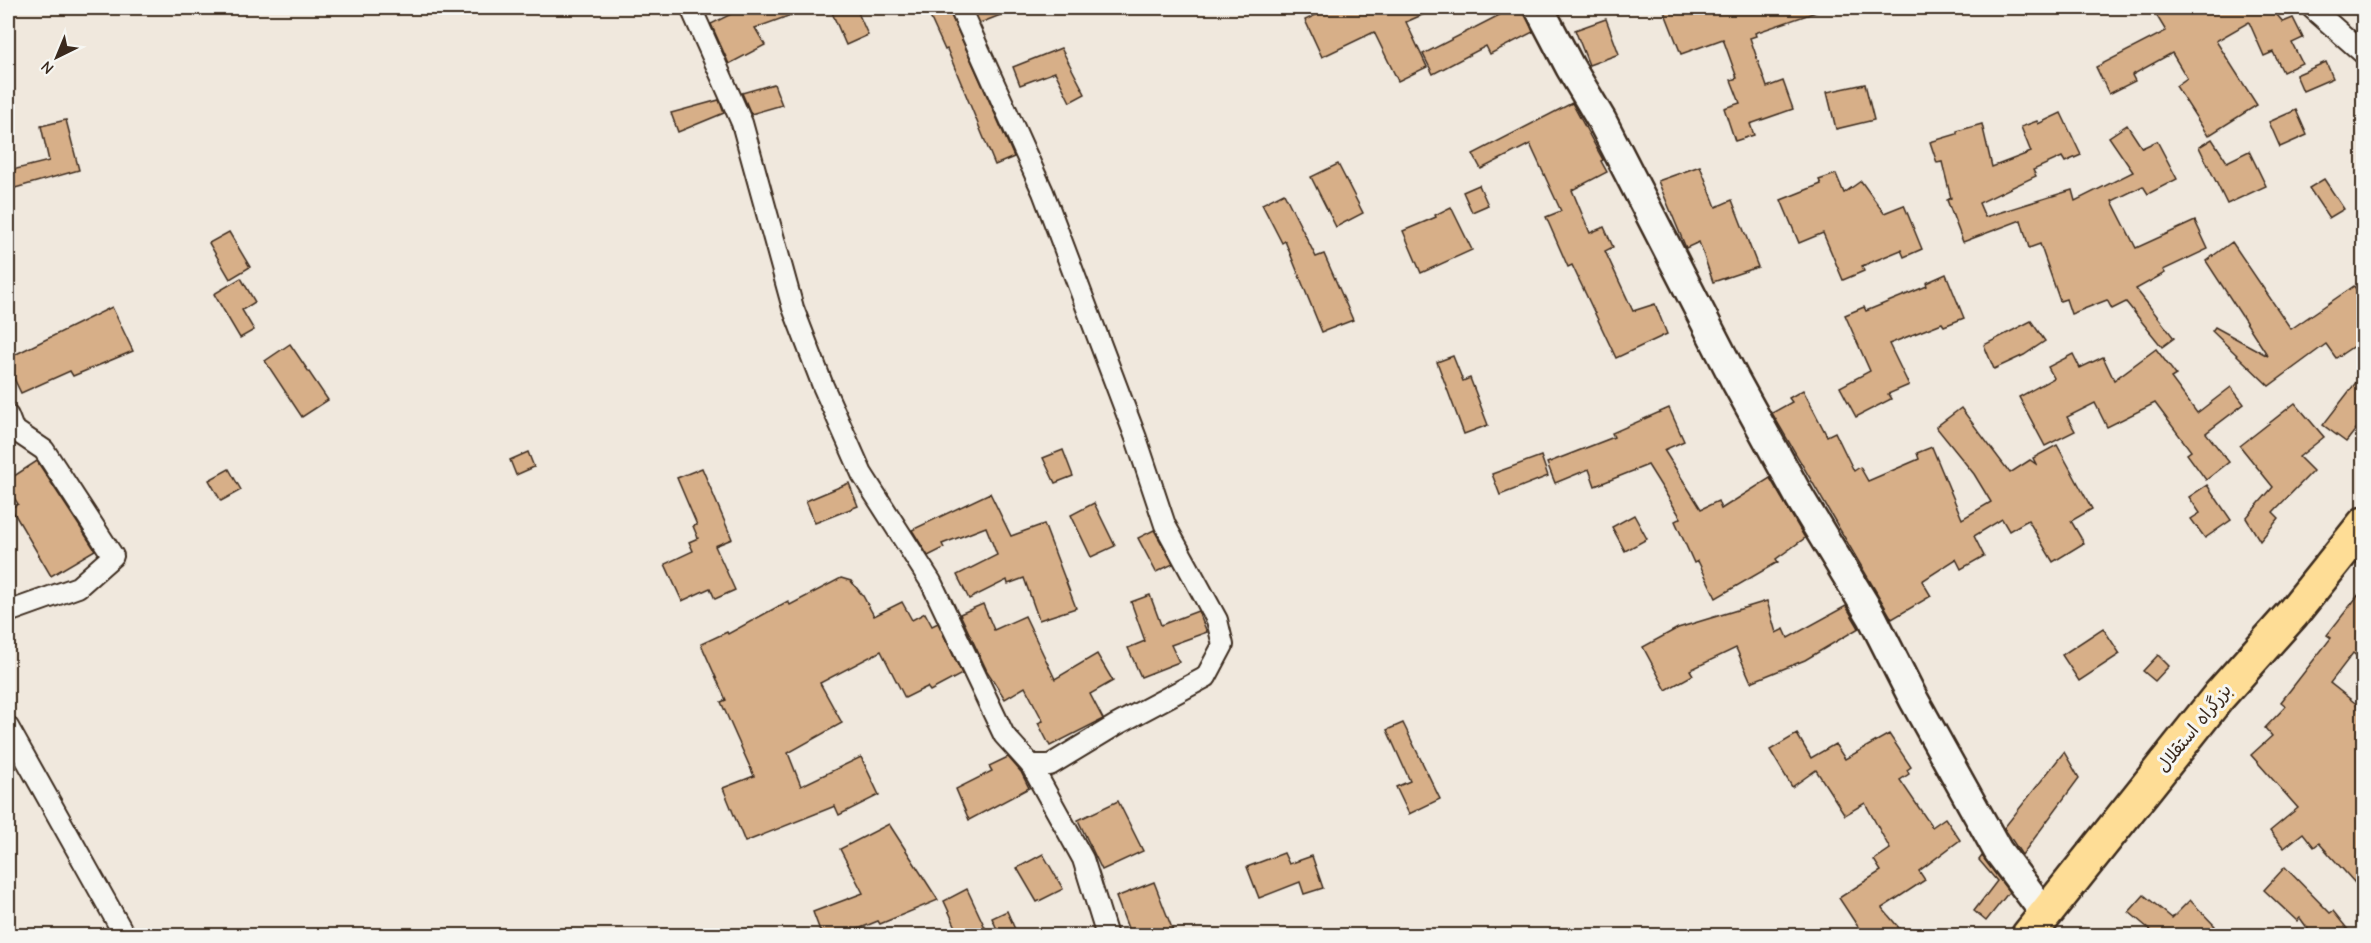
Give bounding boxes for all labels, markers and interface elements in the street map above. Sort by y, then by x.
north arrow [27,27,87,87]
text: N [37,57,57,77]
street label: بزرگراه استقلال [2153,680,2236,777]

